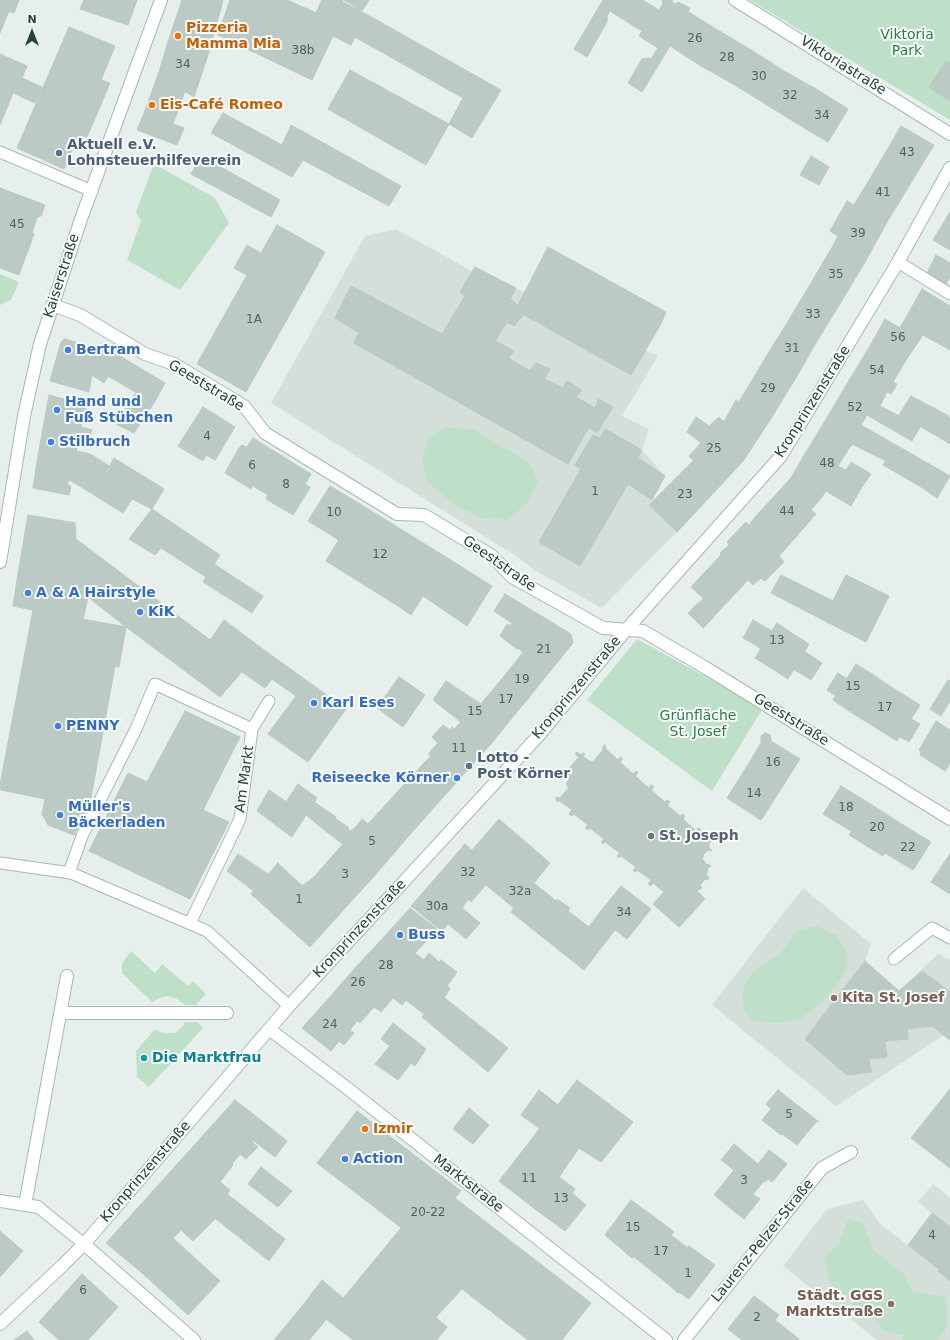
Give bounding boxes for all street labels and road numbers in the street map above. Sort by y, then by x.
street label: Viktoriastraße [797,33,889,99]
street label: Kaiserstraße [40,232,84,320]
street label: Kronprinzenstraße [772,343,854,461]
street label: Geeststraße [165,357,247,415]
street label: Geeststraße [459,533,539,595]
street label: Kronprinzenstraße [529,633,625,743]
street label: Geeststraße [750,690,832,750]
street label: Am Markt [232,744,258,814]
street label: Kronprinzenstraße [310,876,410,982]
street label: Kronprinzenstraße [97,1118,195,1226]
street label: Marktstraße [430,1151,506,1217]
street label: Laurenz-Pelzer-Straße [708,1176,818,1306]

